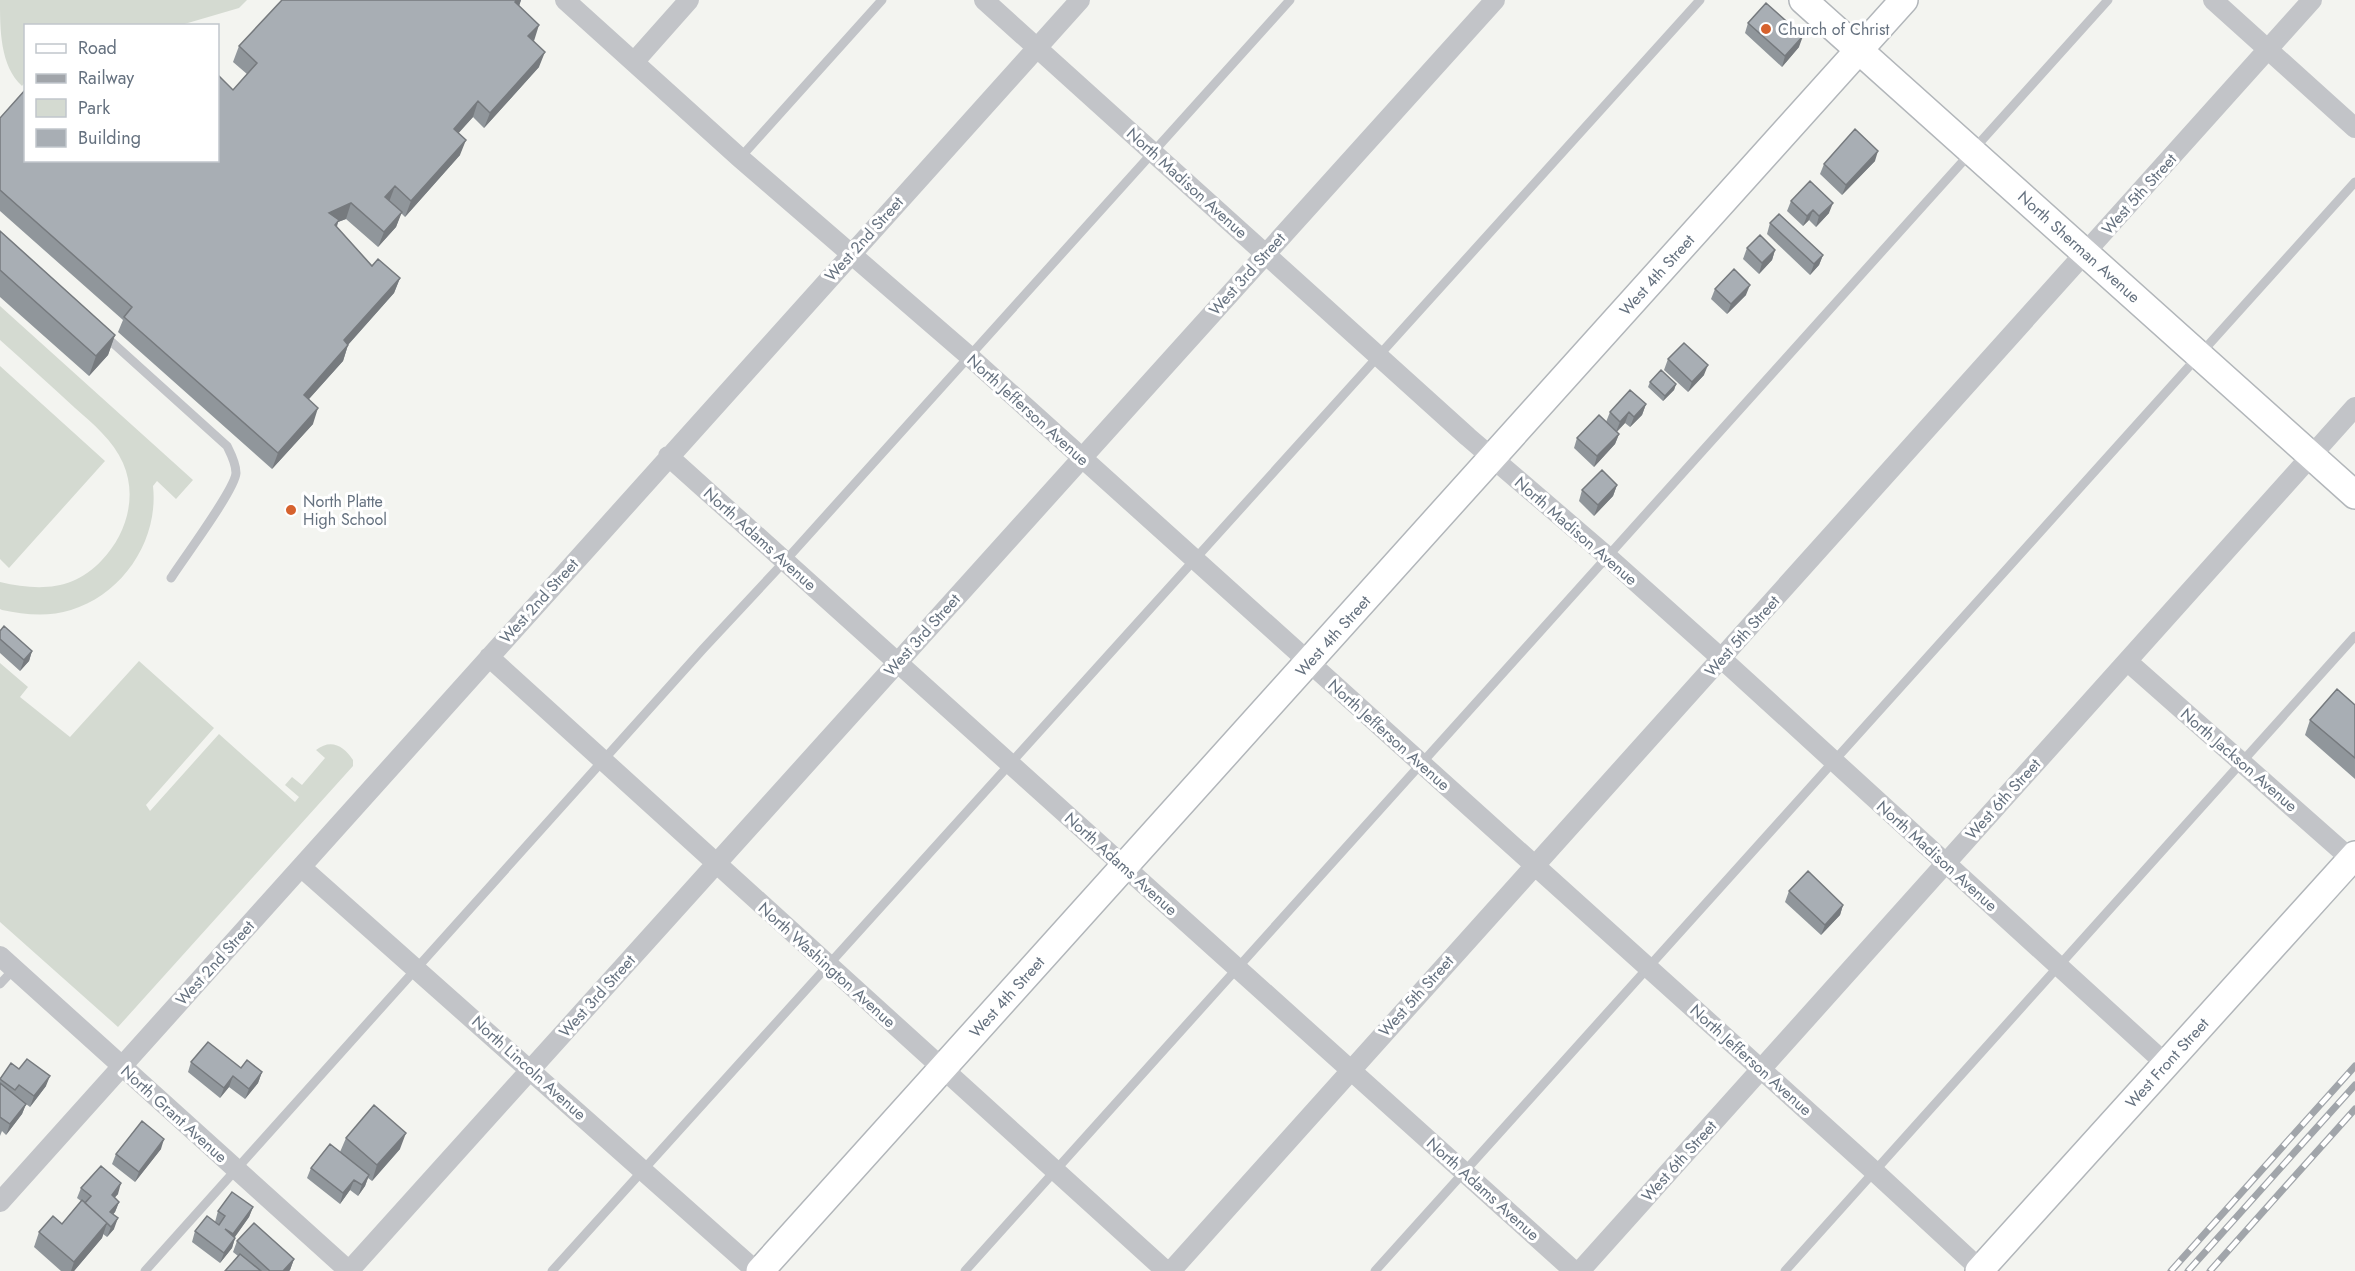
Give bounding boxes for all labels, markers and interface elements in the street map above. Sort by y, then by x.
place label: Church of Christ [1778,18,1889,41]
marker: Church of Christ [1759,22,1773,36]
legend [24,24,219,162]
text: Road [78,35,117,61]
text: Railway [78,65,134,91]
text: Park [78,95,110,121]
street label: North Madison Avenue [1121,122,1253,244]
text: Building [78,125,141,151]
street label: West 5th Street [2096,148,2182,240]
street label: North Sherman Avenue [2013,186,2145,308]
street label: West 2nd Street [819,191,909,287]
street label: West 3rd Street [1204,227,1291,320]
street label: West 4th Street [1614,229,1700,321]
street label: North Jefferson Avenue [962,349,1094,471]
street label: North Madison Avenue [1510,471,1642,591]
street label: North Adams Avenue [699,482,821,596]
place label: North Platte High School [303,490,387,531]
marker: North Platte High School [284,503,298,517]
street label: West 2nd Street [494,553,584,649]
street label: West 3rd Street [879,588,966,681]
street label: West 4th Street [1290,590,1376,682]
street label: West 5th Street [1699,590,1785,682]
street label: North Jefferson Avenue [1323,674,1455,796]
street label: North Jackson Avenue [2176,703,2302,817]
street label: West 6th Street [1960,753,2046,845]
street label: North Madison Avenue [1871,795,2003,917]
street label: North Adams Avenue [1060,807,1182,921]
street label: North Washington Avenue [753,897,901,1033]
street label: West 2nd Street [170,915,260,1011]
street label: West 3rd Street [554,949,641,1042]
street label: West 5th Street [1373,950,1459,1042]
street label: West 4th Street [964,951,1050,1043]
street label: North Jefferson Avenue [1685,999,1817,1121]
street label: North Lincoln Avenue [467,1010,591,1126]
street label: West Front Street [2120,1013,2214,1113]
street label: North Grant Avenue [116,1060,232,1168]
street label: West 6th Street [1636,1115,1722,1207]
street label: North Adams Avenue [1422,1132,1544,1246]

